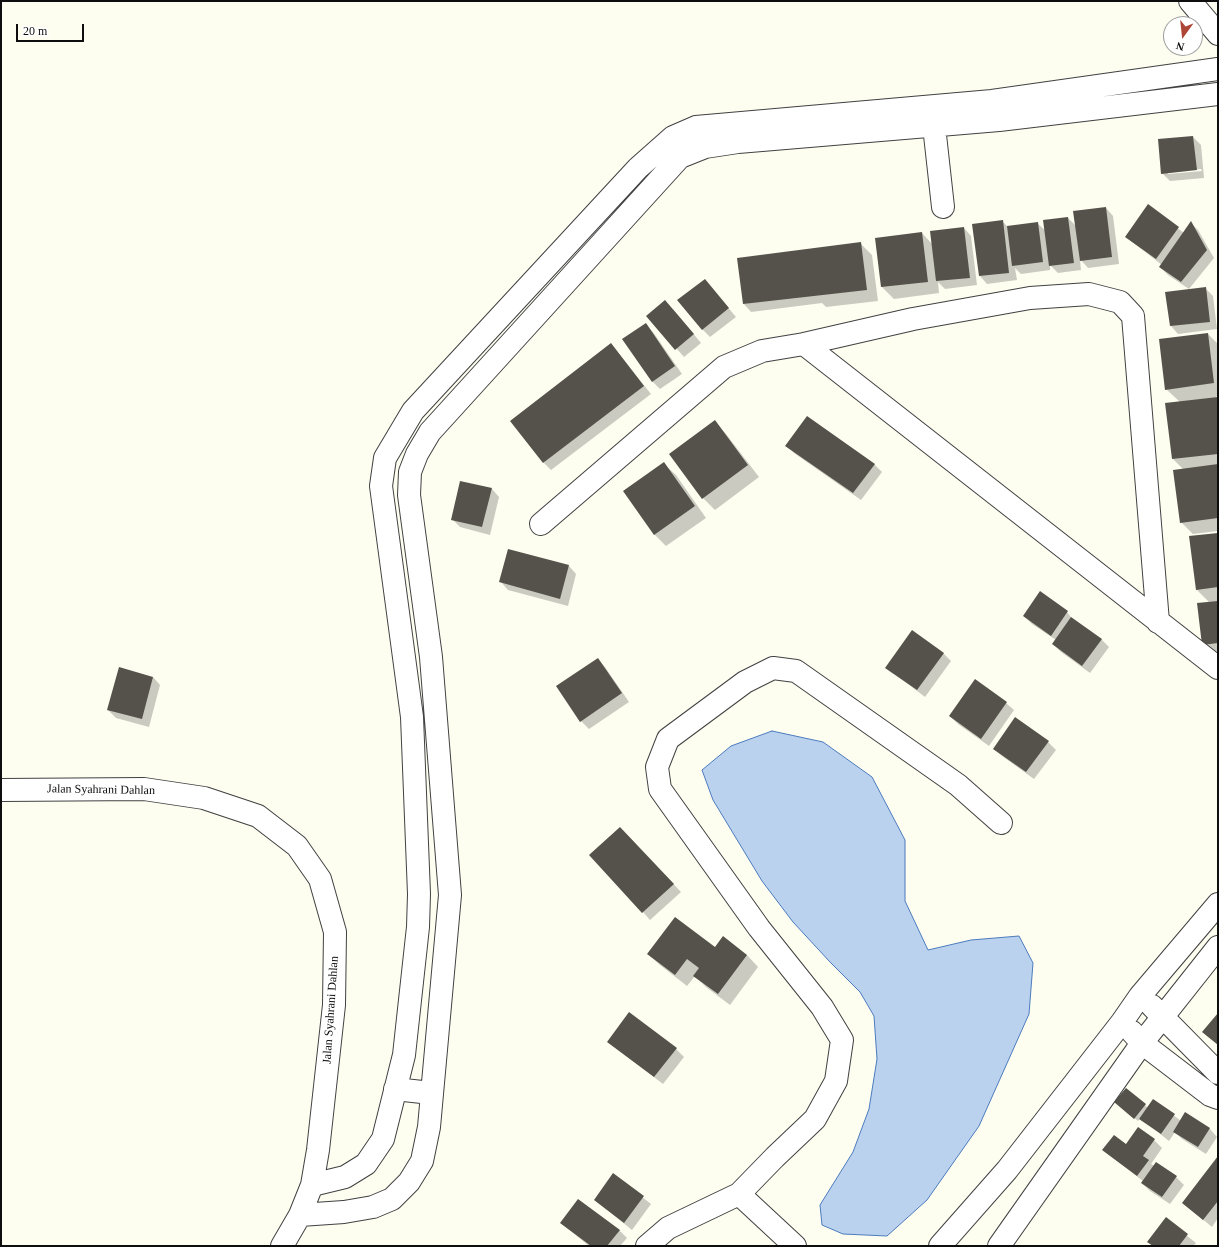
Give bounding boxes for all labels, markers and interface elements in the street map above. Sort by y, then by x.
scale bar [18,16,86,42]
north arrow [1163,16,1203,56]
text: 20 m [23,24,47,38]
text: N [1175,40,1186,53]
street label: Jalan Syahrani Dahlan [47,782,155,798]
street label: Jalan Syahrani Dahlan [320,956,342,1064]

